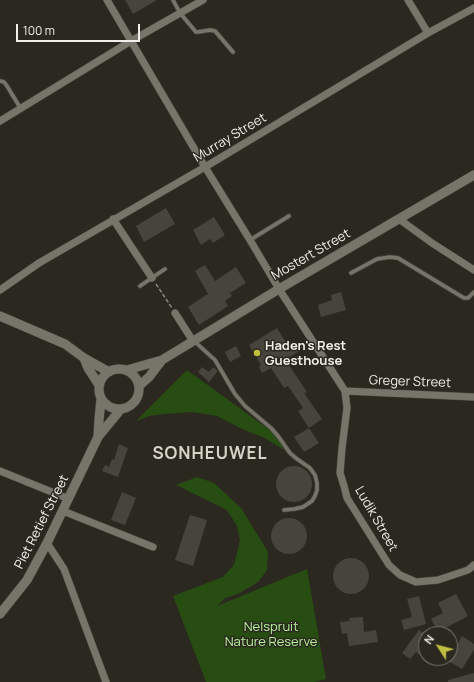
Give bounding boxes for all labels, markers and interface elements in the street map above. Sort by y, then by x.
scale bar [18,16,142,42]
text: 100 m [23,22,55,39]
street label: Murray Street [191,110,269,166]
street label: Mostert Street [269,226,353,284]
place label: Haden's Rest Guesthouse [265,338,346,369]
marker: Haden's Rest Guesthouse [252,348,262,358]
street label: Greger Street [369,373,451,391]
district label: SONHEUWEL [152,444,268,464]
street label: Piet Retief Street [12,472,72,572]
street label: Ludik Street [351,484,401,554]
park label: Nelspruit Nature Reserve [225,619,317,650]
north arrow [418,626,458,666]
text: N [420,632,437,647]

